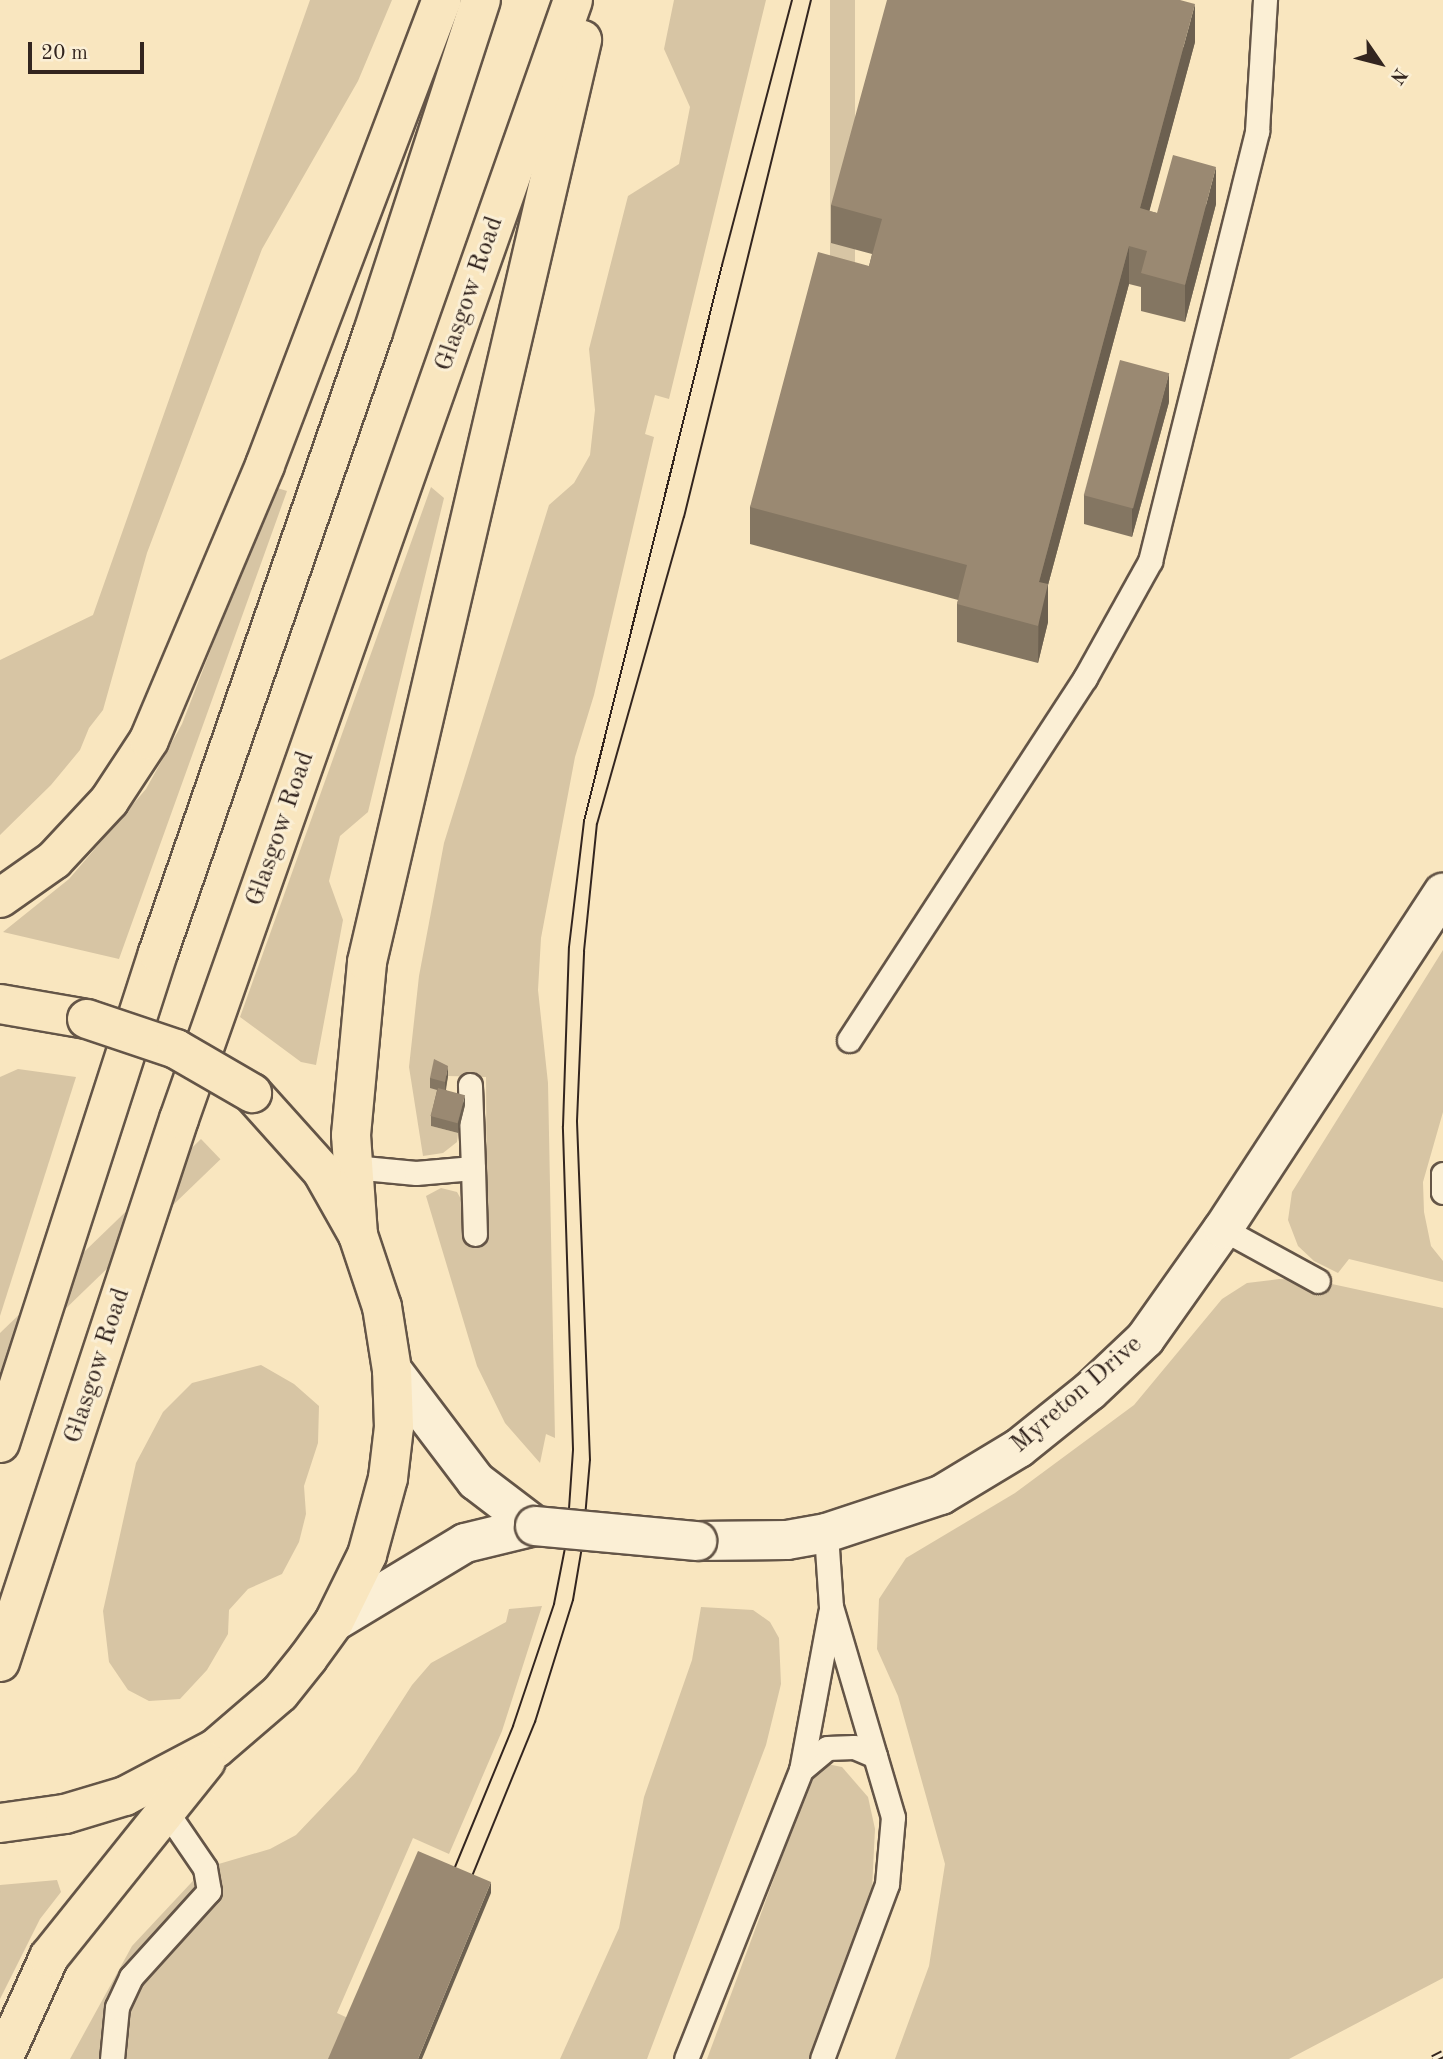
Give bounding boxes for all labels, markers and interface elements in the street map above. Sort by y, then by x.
scale bar [32,28,147,72]
north arrow [1345,28,1415,98]
text: 20 m [41,43,88,64]
text: N [1386,64,1410,87]
street label: Glasgow Road [429,212,511,376]
street label: Glasgow Road [240,747,322,911]
street label: Glasgow Road [58,1284,138,1448]
street label: Myreton Drive [1005,1329,1149,1461]

